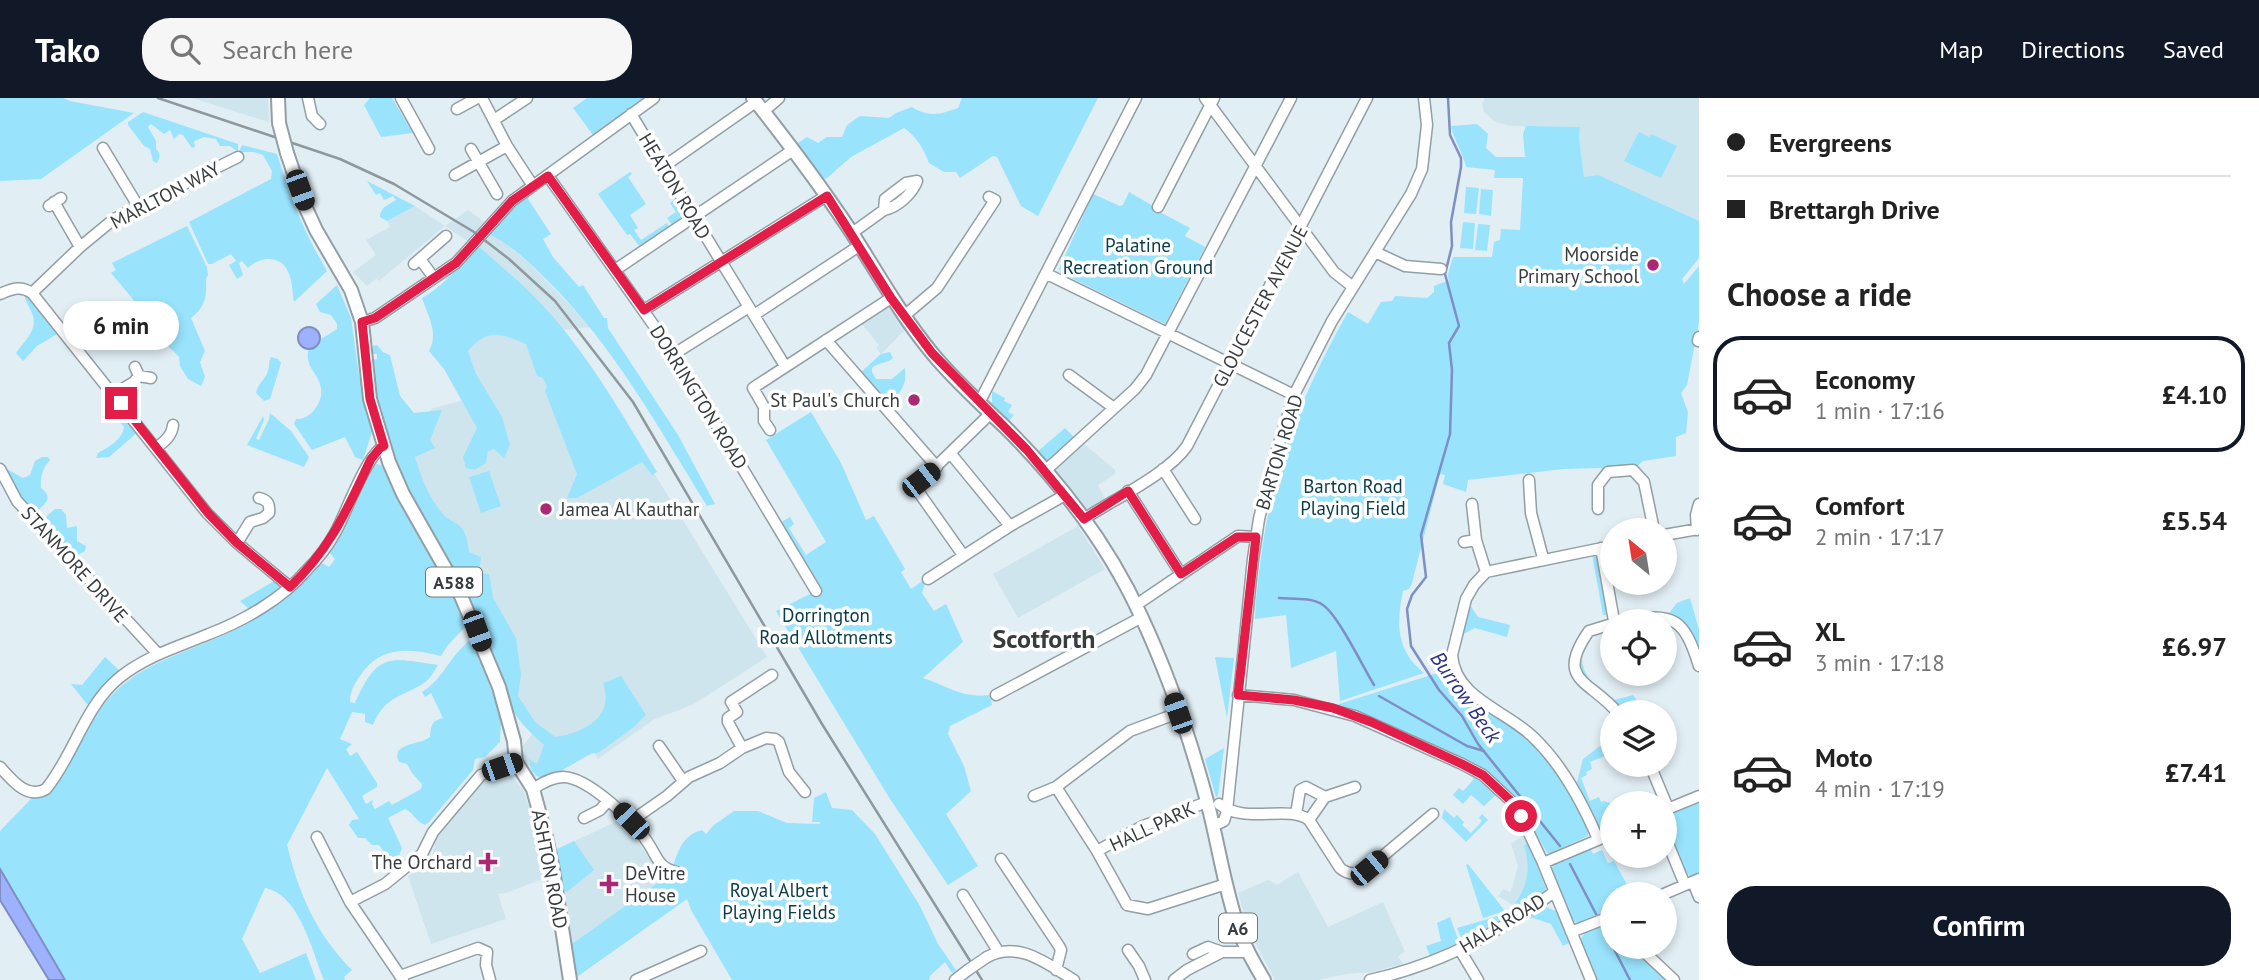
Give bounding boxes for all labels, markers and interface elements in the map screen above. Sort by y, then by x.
search box [142,18,632,81]
text: Tako [35,28,100,71]
icon: search [166,30,204,68]
text: Search here [222,33,353,66]
text: Map [1939,34,1983,65]
text: Directions [2021,34,2125,65]
text: Saved [2163,34,2224,65]
text: Evergreens [1769,126,1892,159]
street label: HEATON ROAD [634,128,716,244]
street label: MARLTON WAY [106,156,224,234]
car [283,167,318,213]
text: Brettargh Drive [1769,193,1940,226]
street label: GLOUCESTER AVENUE [1207,221,1313,391]
park label: Palatine Recreation Ground [1063,233,1213,279]
place label: Moorside Primary School [1518,242,1639,288]
marker: Moorside Primary School [1645,257,1661,273]
text: Choose a ride [1727,273,1912,315]
callout: 6 min [63,302,179,350]
text: 6 min [93,311,149,340]
street label: DORRINGTON ROAD [645,321,753,473]
icon: car [1731,363,1794,426]
text: Economy [1815,363,1915,396]
text: £4.10 [2162,378,2227,411]
route end [105,387,137,419]
place label: St Paul's Church [770,388,900,412]
street label: BARTON ROAD [1250,391,1308,513]
marker: St Paul's Church [906,392,922,408]
text: 1 min · 17:16 [1815,396,1945,425]
car [898,459,945,501]
park label: Barton Road Playing Field [1300,474,1406,520]
icon: car [1731,489,1794,552]
text: Comfort [1815,489,1905,522]
place label: Jamea Al Kauthar [559,497,700,521]
street label: STANMORE DRIVE [17,501,133,627]
marker: Jamea Al Kauthar [538,501,554,517]
text: £5.54 [2162,504,2227,537]
north arrow [1600,518,1676,595]
map controls [1600,518,1677,959]
text: 2 min · 17:17 [1815,522,1945,551]
road number: A588 [426,568,482,596]
park label: Dorrington Road Allotments [759,603,893,649]
car [460,608,495,654]
button: locate [1600,609,1677,686]
icon: car [1731,615,1794,678]
text: XL [1815,615,1845,648]
district label: Scotforth [993,622,1095,655]
text: £6.97 [2162,630,2227,663]
water label: Burrow Beck [1425,646,1508,749]
text: 3 min · 17:18 [1815,648,1945,677]
car [1162,690,1195,736]
button: layers [1600,700,1677,777]
icon: car [1731,741,1794,804]
text: Moto [1815,741,1873,774]
car [479,750,526,784]
text: £7.41 [2165,756,2227,789]
text: 4 min · 17:19 [1815,774,1945,803]
button: + [1600,791,1677,868]
street label: HALL PARK [1106,796,1198,856]
car [609,799,654,843]
route start [1505,800,1537,832]
street label: ASHTON ROAD [527,807,573,931]
car [1347,846,1392,890]
place label: The Orchard [372,850,472,874]
marker: The Orchard [478,852,498,872]
place label: DeVitre House [625,861,686,907]
marker: DeVitre House [599,874,619,894]
park label: Royal Albert Playing Fields [722,878,836,924]
button: − [1600,882,1677,959]
button: Confirm [1727,886,2231,966]
street label: HALA ROAD [1455,888,1549,958]
road number: A6 [1219,914,1257,942]

